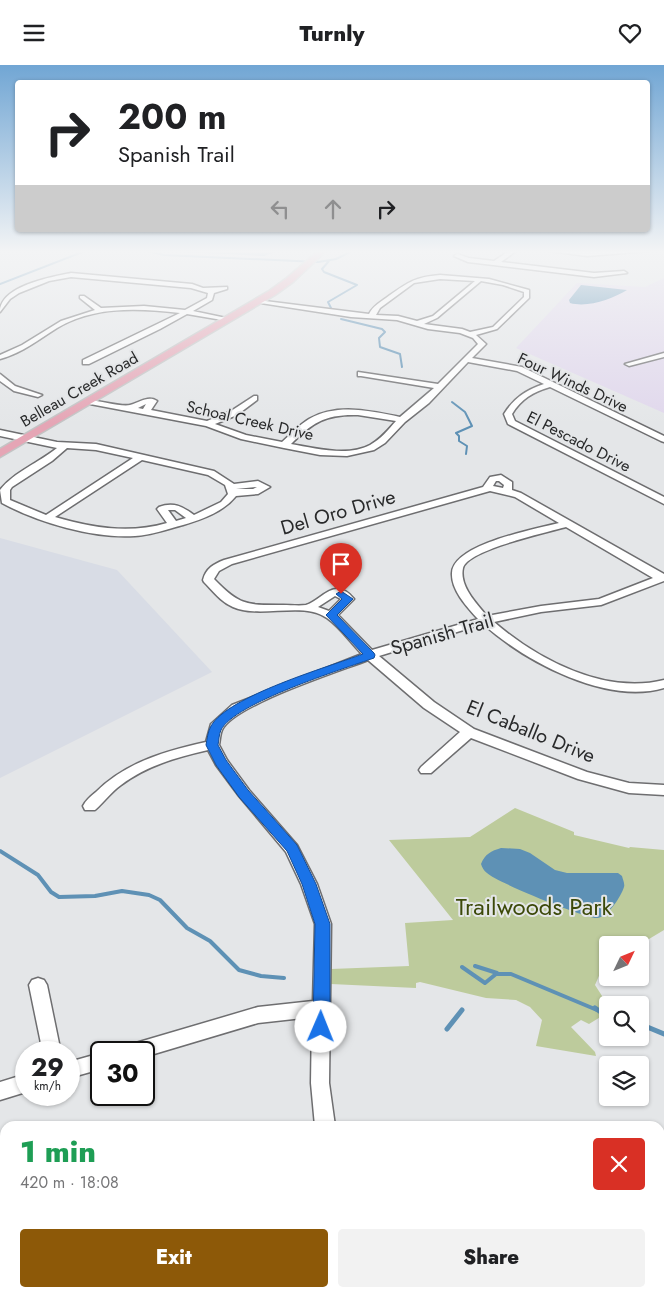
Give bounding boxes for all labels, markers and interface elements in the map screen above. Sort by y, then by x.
text: Turnly [300,17,364,49]
icon: menu [20,19,48,47]
icon: heart [616,19,644,47]
text: 200 m [118,92,227,142]
icon: right [35,100,100,165]
text: Spanish Trail [118,138,235,170]
icon: left [266,195,294,223]
icon: ahead [319,195,347,223]
icon: right [372,195,400,223]
street label: Belleau Creek Road [16,346,142,433]
street label: Four Winds Drive [514,347,632,418]
street label: Schoal Creek Drive [184,395,316,446]
street label: El Pescado Drive [523,405,635,478]
street label: Del Oro Drive [277,482,399,543]
pin [320,543,362,594]
icon: arrive [327,550,355,578]
street label: Spanish Trail [387,606,497,663]
street label: El Caballo Drive [462,692,600,770]
park label: Trailwoods Park [456,889,613,924]
north arrow [599,936,649,986]
map controls [599,936,649,1106]
button: search [599,996,649,1046]
position arrow [294,1000,346,1052]
speed limit sign: 30 [90,1041,155,1106]
text: 29 [31,1049,64,1085]
button: layers [599,1056,649,1106]
text: km/h [34,1077,61,1095]
text: 1 min [20,1130,96,1173]
button: close [593,1138,645,1190]
text: 420 m · 18:08 [20,1171,119,1194]
button: Exit [20,1229,328,1287]
button: Share [338,1229,645,1287]

